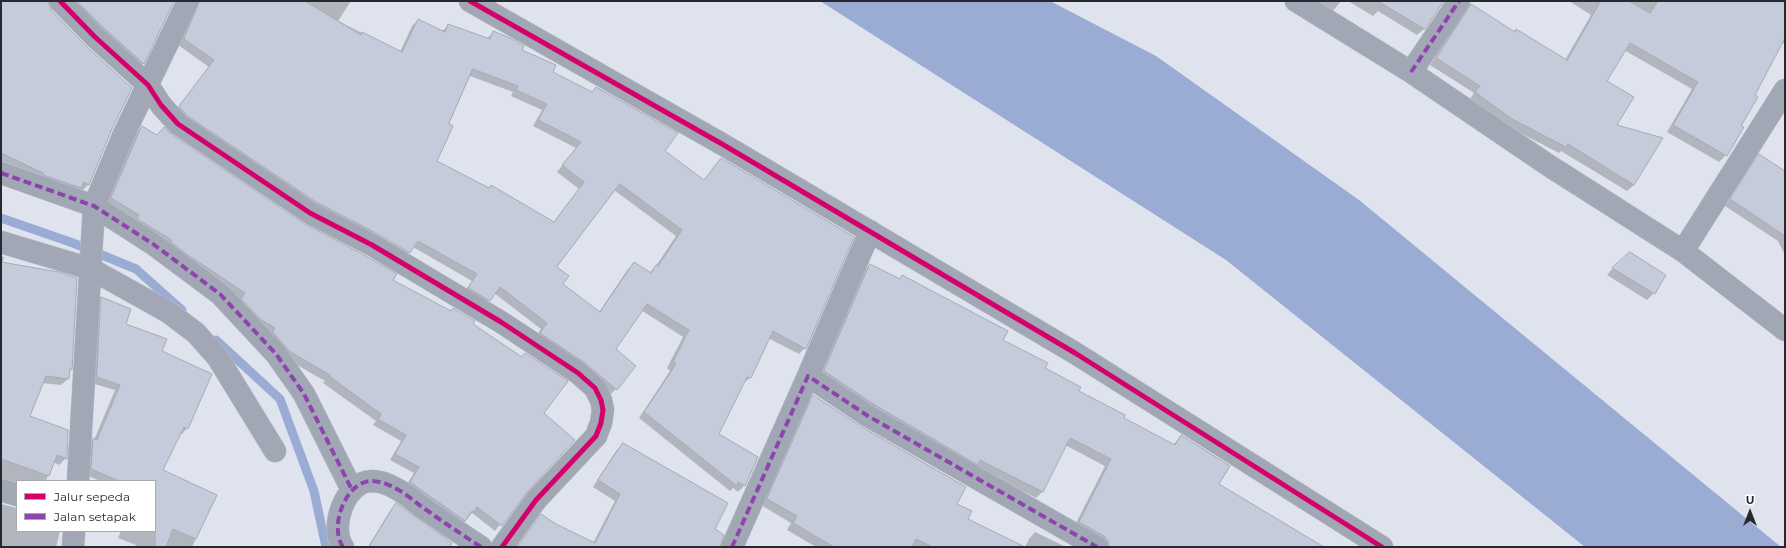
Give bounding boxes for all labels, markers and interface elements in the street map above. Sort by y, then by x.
legend [16,480,156,532]
text: Jalur sepeda [54,489,130,504]
north arrow [1730,492,1770,532]
text: U [1746,493,1754,507]
text: Jalan setapak [54,509,136,524]

